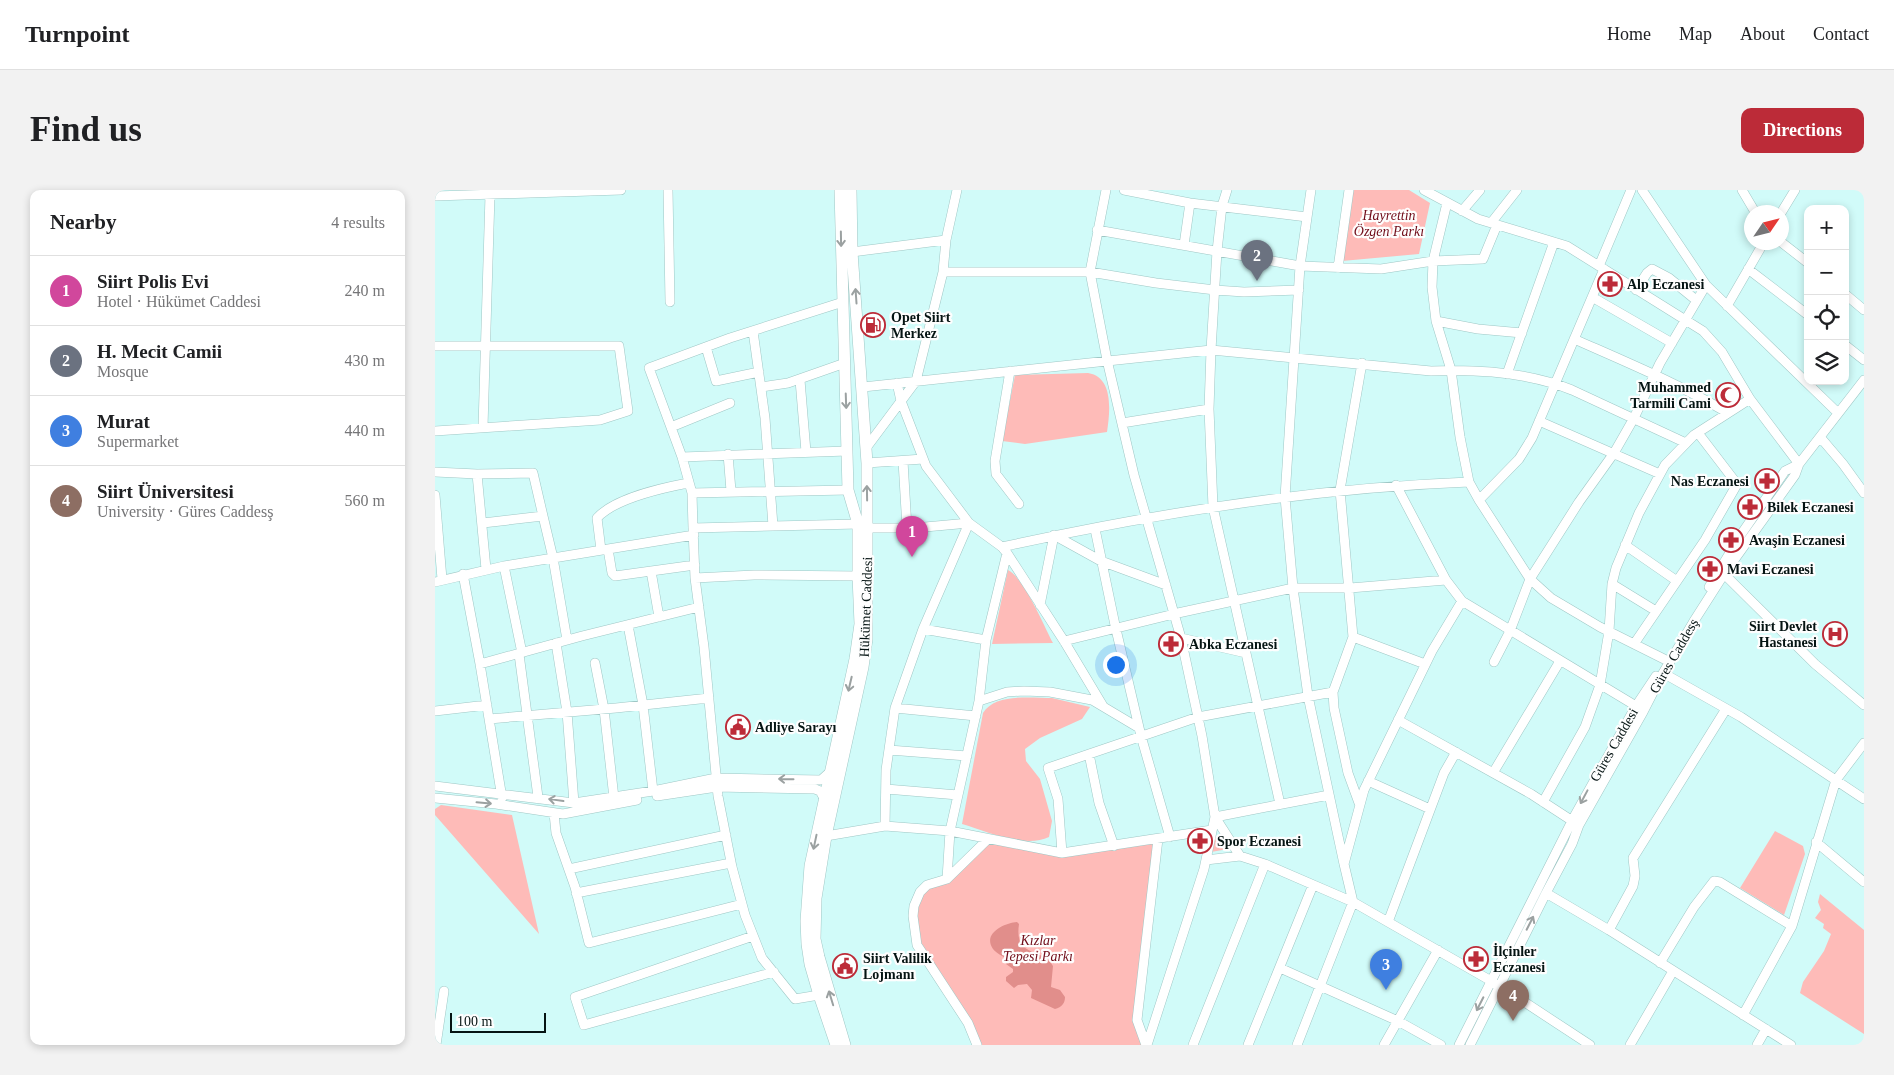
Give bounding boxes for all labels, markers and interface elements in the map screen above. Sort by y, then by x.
text: Turnpoint [25,21,130,47]
text: Home [1607,24,1651,44]
text: Map [1679,24,1712,44]
text: About [1740,24,1785,44]
text: Contact [1813,24,1869,44]
button: Directions [1741,108,1864,153]
text: Find us [30,110,142,149]
north arrow [1744,205,1789,250]
map controls [1804,205,1849,385]
button: + [1804,205,1849,250]
park label: Hayrettin Özgen Parkı [1354,208,1424,239]
text: Nearby [50,210,117,234]
text: 4 results [331,214,385,231]
one-way arrow [836,230,846,246]
pin: 2 [1241,240,1273,281]
button: − [1804,250,1849,295]
text: Siirt Polis Evi [97,271,209,292]
pharmacy icon: Alp Eczanesi [1597,271,1623,297]
place label: Alp Eczanesi [1627,277,1705,292]
text: 1 [62,282,70,299]
text: 240 m [345,282,385,299]
one-way arrow [851,288,860,304]
text: Hotel · Hükümet Caddesi [97,293,261,310]
button: locate [1804,295,1849,340]
place label: Opet Siirt Merkez [891,310,951,341]
fuel station icon: Opet Siirt Merkez [860,312,886,338]
button: layers [1804,340,1849,385]
text: H. Mecit Camii [97,341,222,362]
text: 2 [62,352,70,369]
text: 430 m [345,352,385,369]
text: Mosque [97,363,149,380]
place label: Muhammed Tarmili Cami [1630,380,1711,411]
mosque icon: Muhammed Tarmili Cami [1715,382,1741,408]
one-way arrow [841,393,850,409]
text: Murat [97,411,150,432]
text: 3 [62,422,70,439]
text: 440 m [345,422,385,439]
text: Supermarket [97,433,179,450]
pharmacy icon: Nas Eczanesi [1754,468,1780,494]
place label: Nas Eczanesi [1671,474,1749,489]
text: Siirt Üniversitesi [97,481,234,502]
one-way arrow [863,486,872,502]
text: 4 [62,492,70,509]
text: 560 m [345,492,385,509]
pharmacy icon: Bilek Eczanesi [1737,494,1763,520]
place label: Bilek Eczanesi [1767,500,1854,515]
text: University · Güres Caddesş [97,503,273,520]
pin: 1 [896,516,928,557]
pharmacy icon: Avaşin Eczanesi [1718,527,1744,553]
place label: Avaşin Eczanesi [1749,533,1845,548]
street label: Hükümet Caddesi [857,556,875,658]
pharmacy icon: Mavi Eczanesi [1697,556,1723,582]
place label: Mavi Eczanesi [1727,562,1814,577]
street label: Güres Caddesş [1647,616,1701,696]
place label: Siirt Devlet Hastanesi [1749,619,1817,650]
hospital icon: Siirt Devlet Hastanesi [1822,621,1848,647]
pharmacy icon: Abka Eczanesi [1158,631,1184,657]
place label: Abka Eczanesi [1189,637,1277,652]
your location [1103,652,1129,678]
one-way arrow [845,675,854,691]
street label: Güres Caddesi [1587,706,1641,784]
public building icon: Adliye Sarayı [725,714,751,740]
place label: Adliye Sarayı [755,720,836,735]
one-way arrow [779,774,795,784]
one-way arrow [1579,789,1589,804]
one-way arrow [549,795,565,805]
one-way arrow [475,798,491,808]
pharmacy icon: Spor Eczanesi [1187,828,1213,854]
one-way arrow [809,834,819,850]
place label: Spor Eczanesi [1217,834,1301,849]
one-way arrow [1526,916,1535,931]
park label: Kızlar Tepesi Parkı [1003,933,1073,964]
place label: İlçinler Eczanesi [1493,943,1545,975]
pharmacy icon: İlçinler Eczanesi [1463,946,1489,972]
pin: 3 [1370,949,1402,990]
place label: Siirt Valilik Lojmanı [863,951,932,982]
public building icon: Siirt Valilik Lojmanı [832,953,858,979]
pin: 4 [1497,980,1529,1021]
one-way arrow [825,991,835,1007]
one-way arrow [1474,997,1484,1012]
scale bar [450,1010,546,1033]
text: 100 m [457,1014,492,1029]

